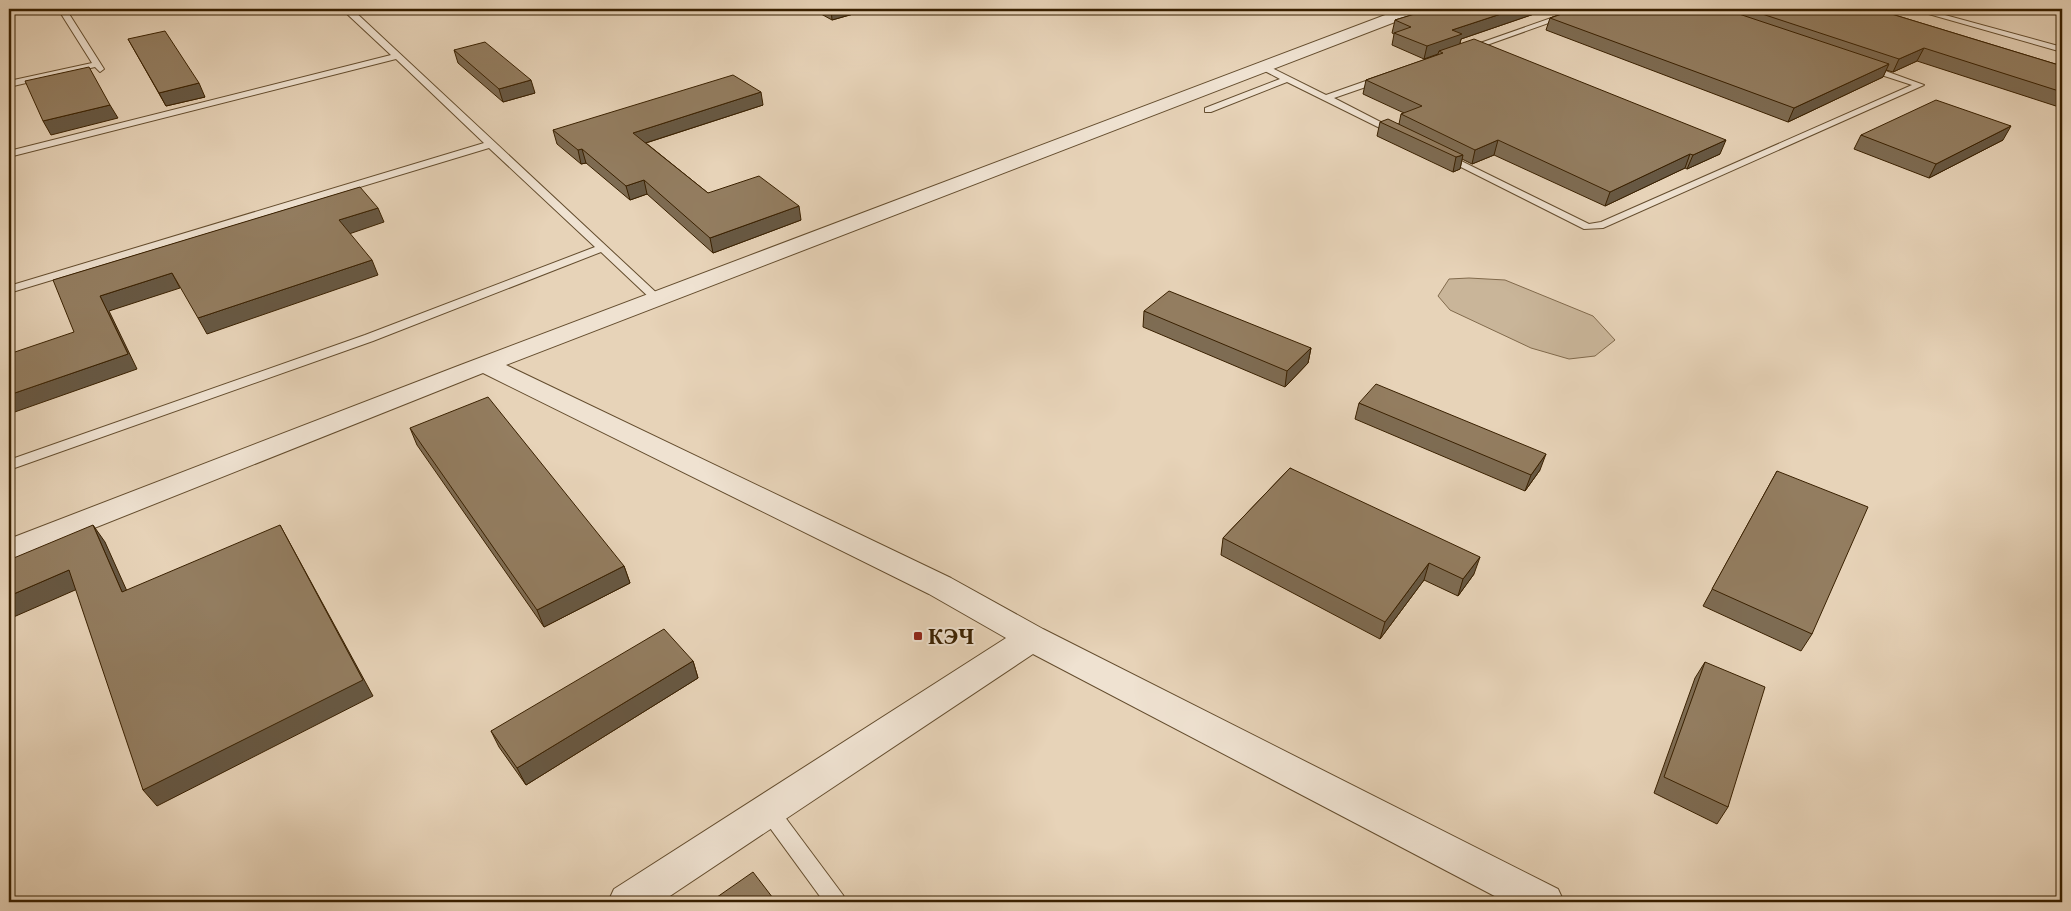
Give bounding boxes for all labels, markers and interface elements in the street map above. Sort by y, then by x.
place label: КЭЧ [928,622,974,651]
marker: КЭЧ [912,630,924,642]

